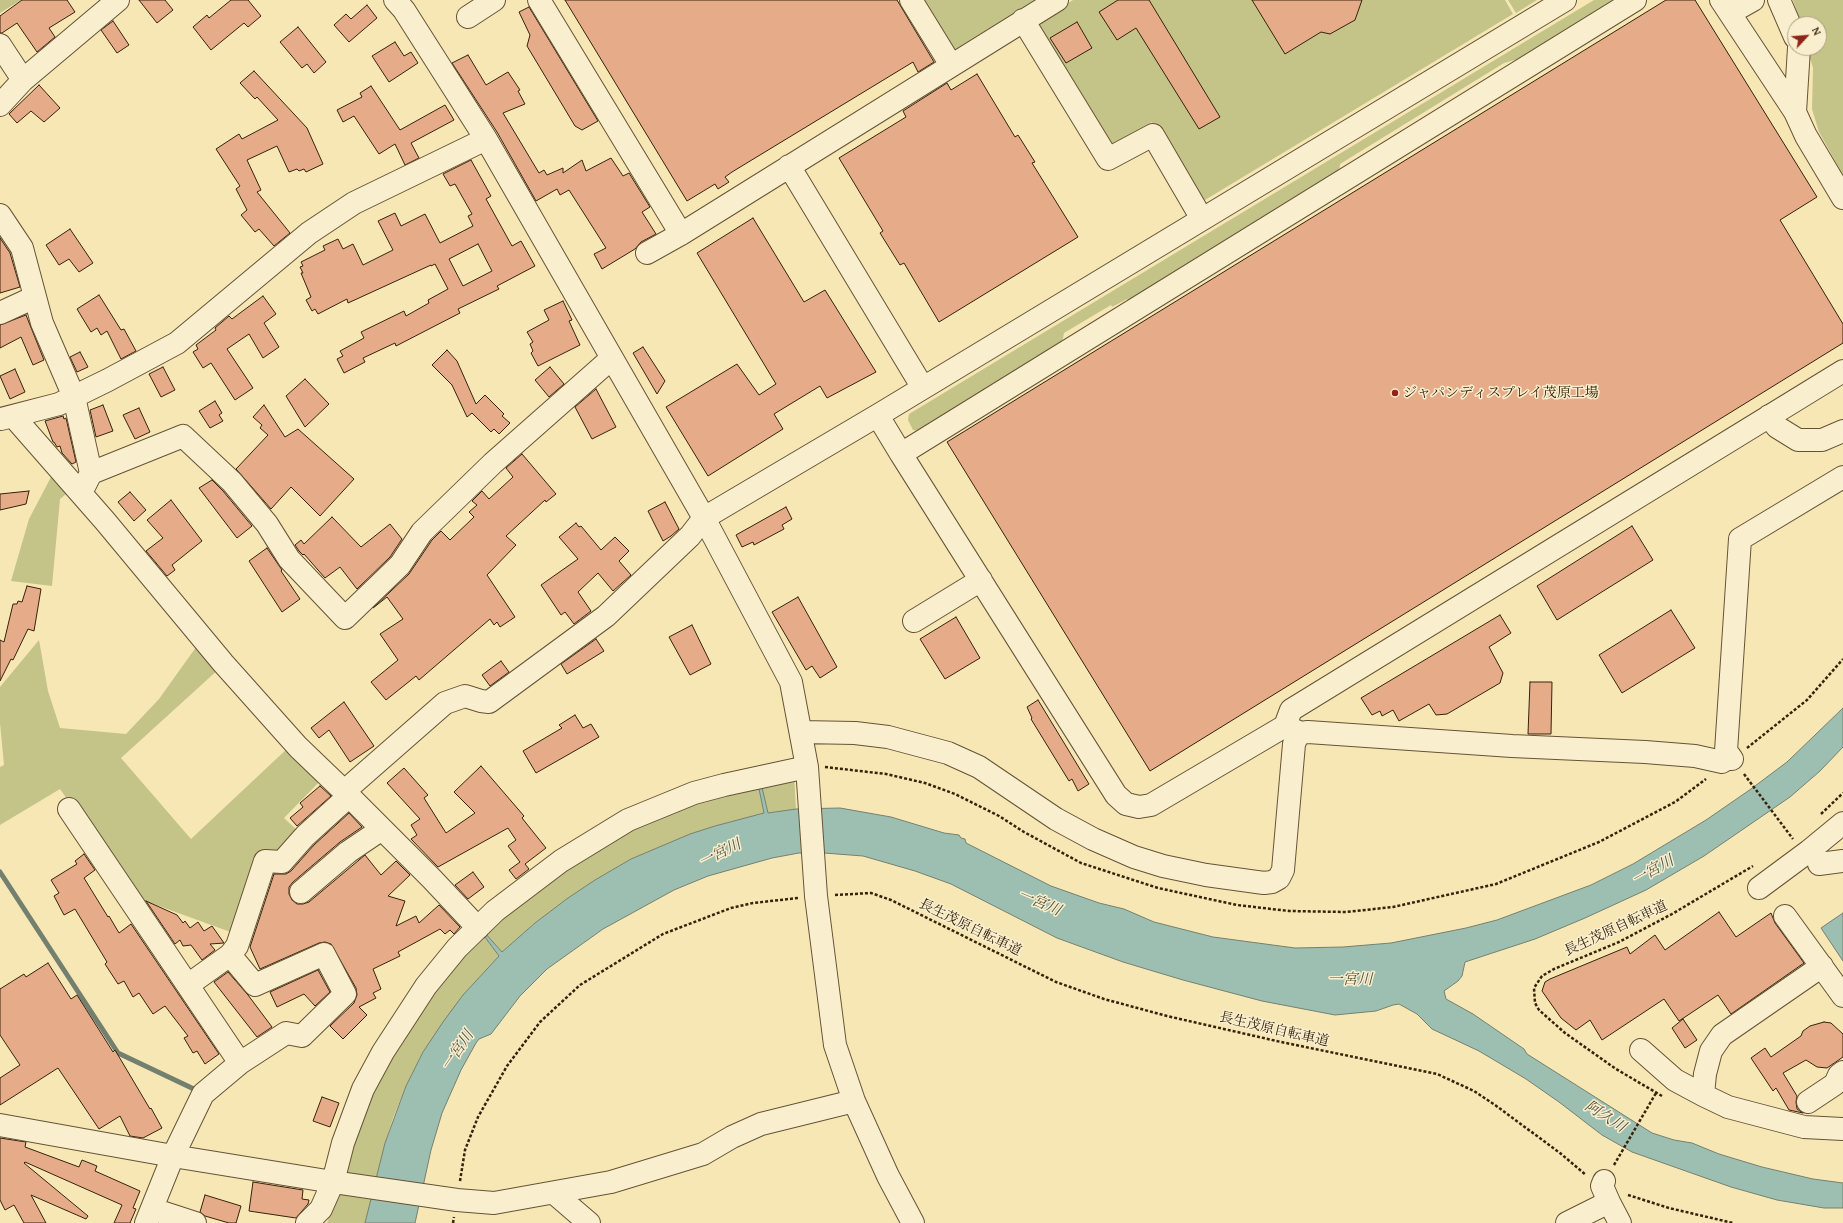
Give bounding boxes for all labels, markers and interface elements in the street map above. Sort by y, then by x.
north arrow [1787,16,1827,56]
text: N [1808,24,1826,38]
place label: ジャパンディスプレイ茂原工場 [1403,385,1599,401]
marker: ジャパンディスプレイ茂原工場 [1390,388,1400,398]
water label: 一宮川 [696,836,744,872]
water label: 一宮川 [1629,852,1677,890]
water label: 一宮川 [1015,886,1063,920]
street label: 長生茂原自転車道 [916,896,1024,960]
street label: 長生茂原自転車道 [1562,898,1670,960]
water label: 一宮川 [1328,971,1372,989]
street label: 長生茂原自転車道 [1218,1009,1330,1051]
water label: 一宮川 [438,1027,478,1075]
water label: 阿久川 [1581,1097,1629,1137]

